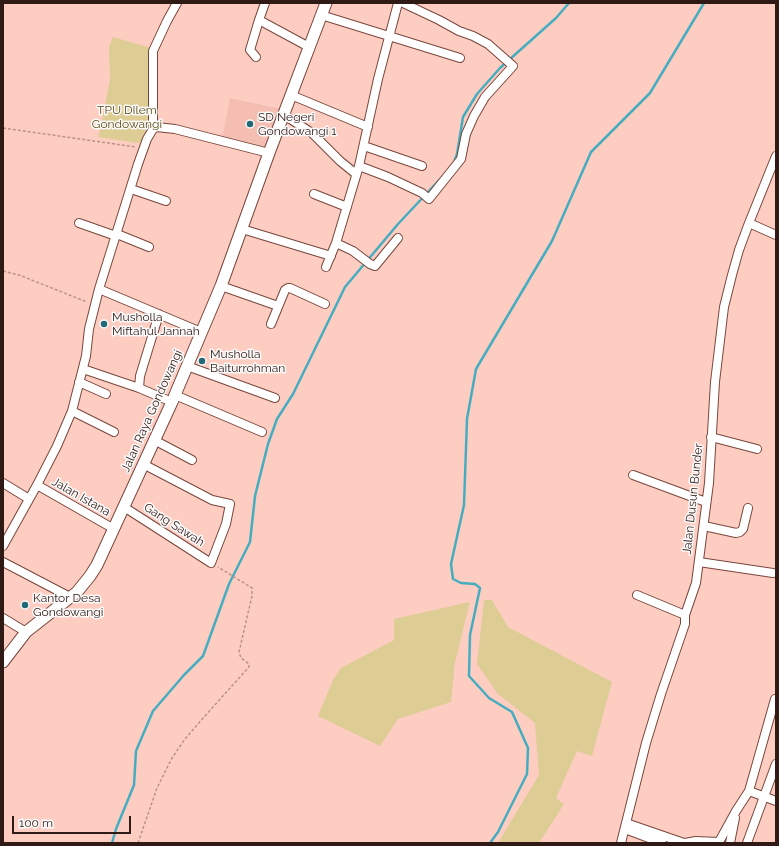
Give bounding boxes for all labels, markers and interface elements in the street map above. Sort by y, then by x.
park label: TPU DIlem Gondowangi [92,103,162,131]
place label: SD Negeri Gondowangi 1 [258,110,336,138]
marker: SD Negeri Gondowangi 1 [245,119,255,129]
place label: Musholla Miftahul Jannah [112,310,200,338]
marker: Musholla Miftahul Jannah [99,319,109,329]
place label: Musholla Baiturrohman [210,347,285,375]
street label: Jalan Raya Gondowangi [118,348,186,474]
marker: Musholla Baiturrohman [197,356,207,366]
street label: Jalan Dusun Bunder [680,443,706,555]
street label: Jalan Istana [49,475,113,519]
street label: Gang Sawah [141,500,207,550]
place label: Kantor Desa Gondowangi [33,591,103,619]
marker: Kantor Desa Gondowangi [20,600,30,610]
scale bar [14,808,133,834]
text: 100 m [19,816,53,830]

